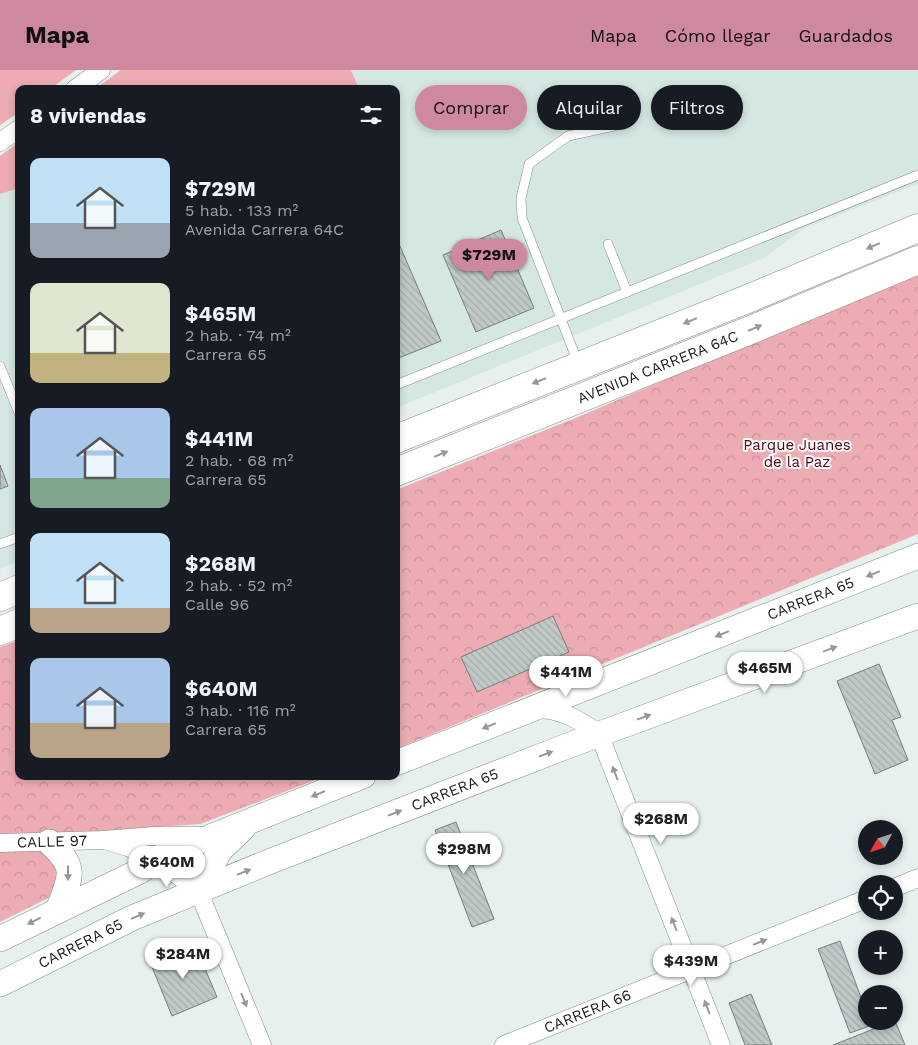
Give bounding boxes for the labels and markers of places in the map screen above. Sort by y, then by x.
pin: $729M [454,238,524,281]
pin: $465M [730,652,800,694]
pin: $441M [531,656,601,698]
pin: $268M [626,802,696,845]
pin: $298M [429,832,499,875]
pin: $640M [132,846,202,888]
pin: $284M [148,938,218,980]
pin: $439M [656,944,726,987]

